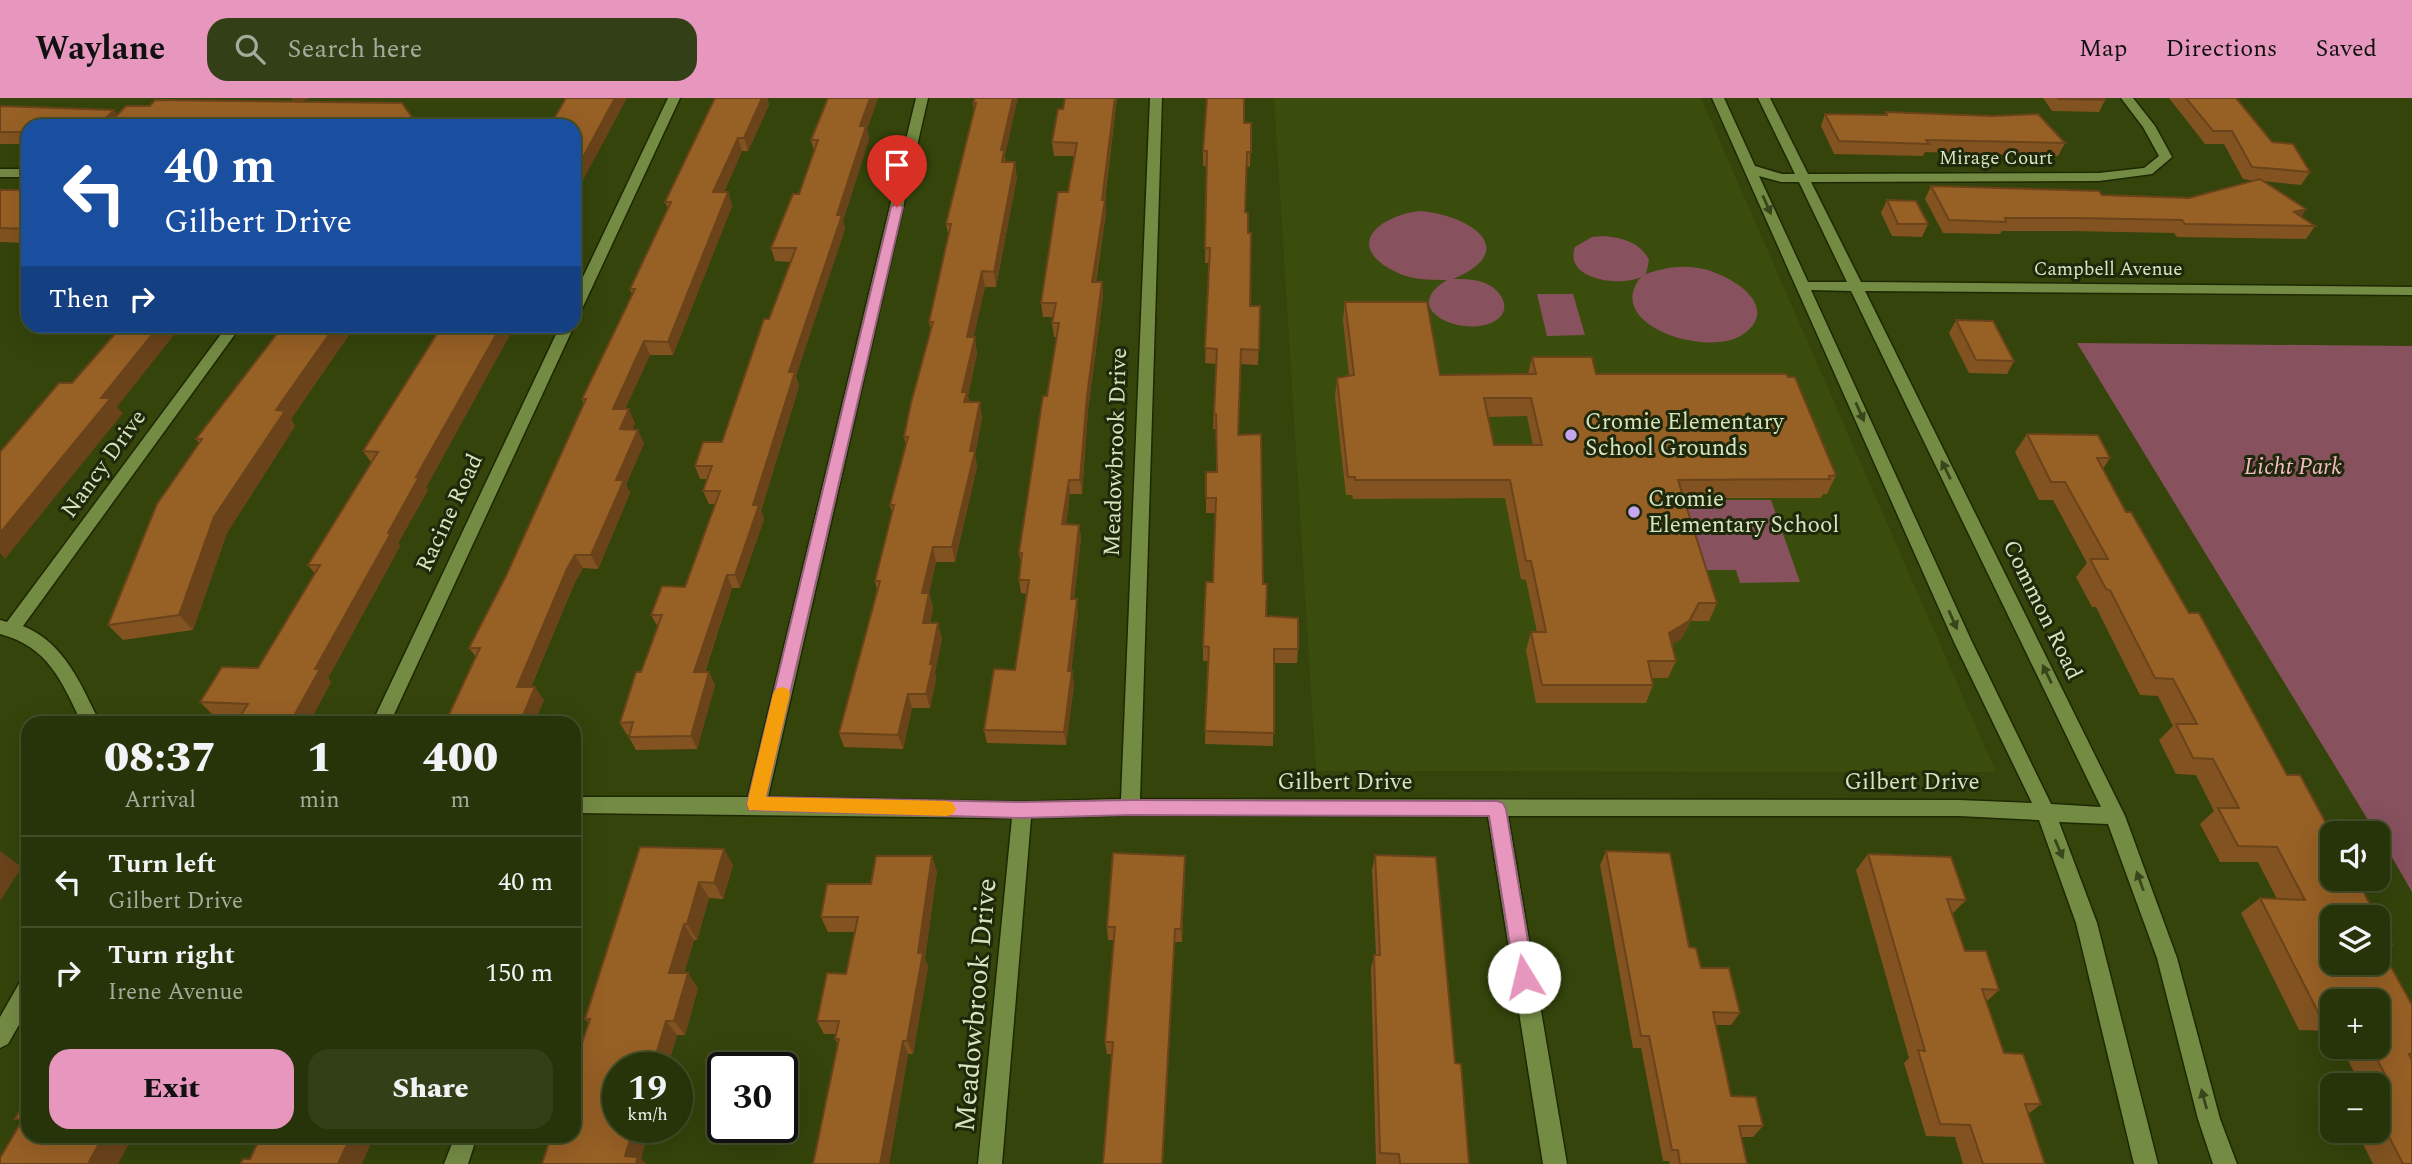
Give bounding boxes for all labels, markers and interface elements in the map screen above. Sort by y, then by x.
search box [207,18,697,81]
text: Waylane [35,24,165,74]
text: Search here [287,29,422,69]
icon: search [231,30,269,68]
text: Map [2079,31,2127,67]
text: Directions [2165,31,2277,67]
text: Saved [2315,31,2377,67]
text: 40 m [164,130,275,205]
pin [867,135,927,207]
street label: Mirage Court [1939,144,2053,173]
icon: arrive [878,146,916,184]
icon: left [49,147,140,238]
one-way arrow [1761,195,1773,215]
text: Gilbert Drive [164,198,352,247]
street label: Campbell Avenue [2034,255,2182,284]
text: Then [49,279,109,319]
icon: right [123,280,161,318]
street label: Meadowbrook Drive [1095,347,1137,557]
street label: Nancy Drive [53,402,155,526]
one-way arrow [1855,402,1866,423]
place label: Cromie Elementary School Grounds [1585,405,1785,466]
marker: Cromie Elementary School Grounds [1563,427,1579,443]
street label: Racine Road [407,448,493,578]
park label: Licht Park [2244,450,2342,485]
one-way arrow [1940,460,1952,480]
place label: Cromie Elementary School [1648,482,1839,543]
marker: Cromie Elementary School [1626,504,1642,520]
street label: Common Road [1993,534,2091,686]
one-way arrow [1947,610,1959,630]
one-way arrow [2041,664,2052,684]
text: 08:37 [104,727,216,790]
text: 1 [307,727,332,790]
text: 400 [422,727,498,790]
street label: Gilbert Drive [1277,765,1413,800]
street label: Gilbert Drive [1844,765,1980,800]
text: Arrival [124,783,196,818]
text: min [299,783,340,818]
text: m [450,783,470,818]
map controls [2320,821,2390,1143]
button: sound [2320,821,2390,891]
one-way arrow [2054,838,2065,859]
text: Turn left [108,844,216,884]
text: 40 m [498,862,553,902]
icon: left [49,863,87,901]
one-way arrow [2134,870,2145,891]
street label: Meadowbrook Drive [943,876,1009,1134]
text: Gilbert Drive [108,884,243,919]
button: layers [2320,905,2390,975]
text: Turn right [108,935,235,975]
position arrow [1487,940,1561,1014]
text: 150 m [485,953,553,993]
icon: right [49,954,87,992]
text: Irene Avenue [108,975,243,1010]
button: + [2320,989,2390,1059]
button: Exit [49,1049,294,1129]
button: Share [308,1049,553,1129]
speed limit sign: 30 [707,1052,798,1143]
text: 19 [628,1062,667,1115]
button: − [2320,1073,2390,1143]
one-way arrow [2198,1088,2209,1110]
text: km/h [627,1101,668,1128]

